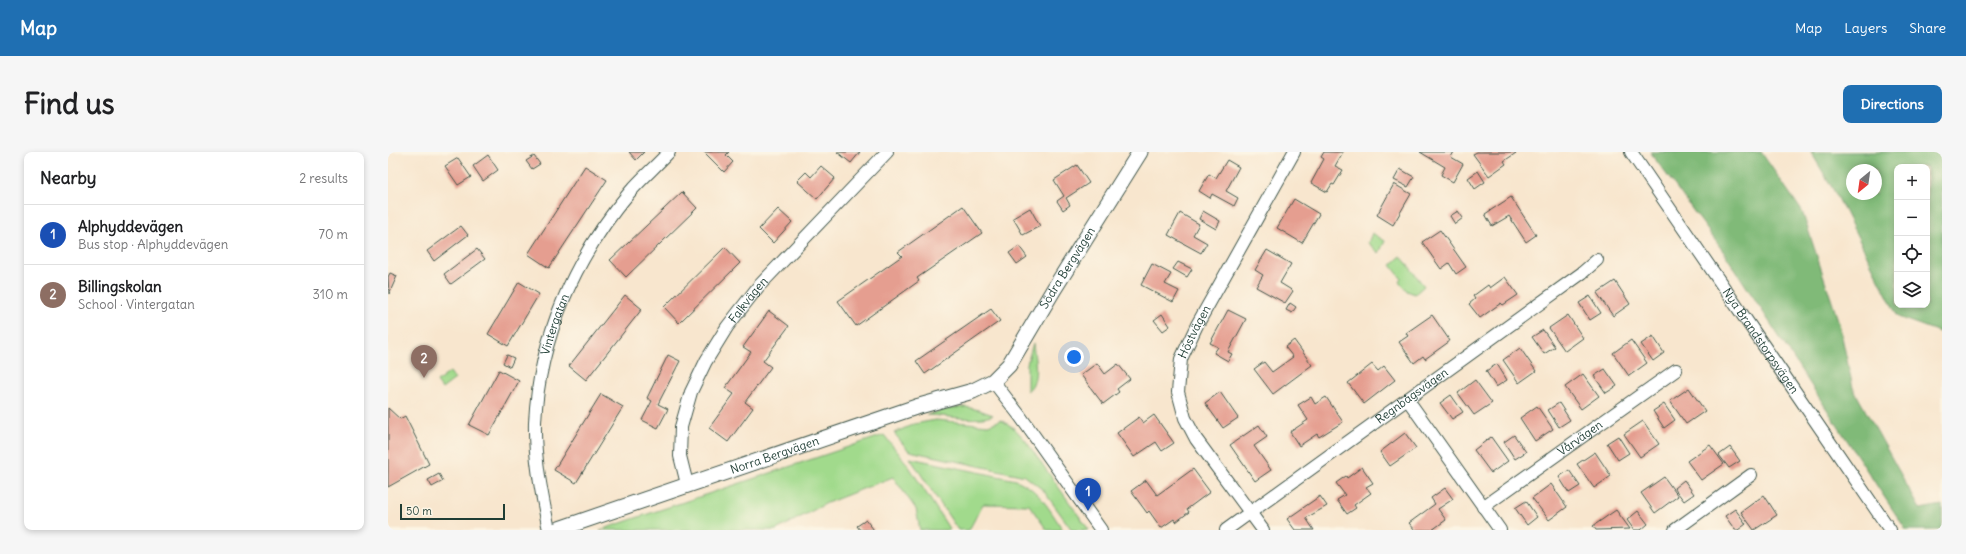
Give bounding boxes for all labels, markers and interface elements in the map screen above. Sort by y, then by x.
text: Map [20,16,57,40]
text: Map [1795,19,1822,37]
text: Layers [1844,19,1887,37]
text: Share [1909,19,1946,37]
button: Directions [1843,85,1942,123]
text: Find us [24,86,115,122]
north arrow [1846,164,1882,200]
map controls [1894,164,1930,308]
button: + [1894,164,1930,200]
text: Nearby [40,167,96,189]
text: 2 results [299,170,348,187]
button: − [1894,200,1930,236]
text: Alphyddevägen [78,217,183,236]
street label: Södra Bergvägen [1036,224,1098,311]
text: 1 [50,226,56,243]
text: 70 m [319,226,348,243]
text: Bus stop · Alphyddevägen [78,236,228,253]
button: locate [1894,236,1930,272]
button: layers [1894,272,1930,308]
street label: Falkvägen [725,273,771,326]
text: Billingskolan [78,277,162,296]
street label: Nya Brandstorpsvägen [1719,285,1802,396]
text: 2 [49,286,57,303]
text: 310 m [313,286,348,303]
street label: Vintergatan [537,291,572,357]
text: School · Vintergatan [78,296,195,313]
street label: Höstvägen [1174,302,1214,361]
pin: 2 [411,345,437,378]
your location [1064,347,1084,367]
street label: Regnbågsvägen [1372,364,1451,427]
street label: Vårvägen [1554,417,1605,459]
street label: Norra Bergvägen [728,433,821,477]
pin: 1 [1075,478,1101,511]
scale bar [400,502,505,521]
text: 50 m [406,504,432,518]

